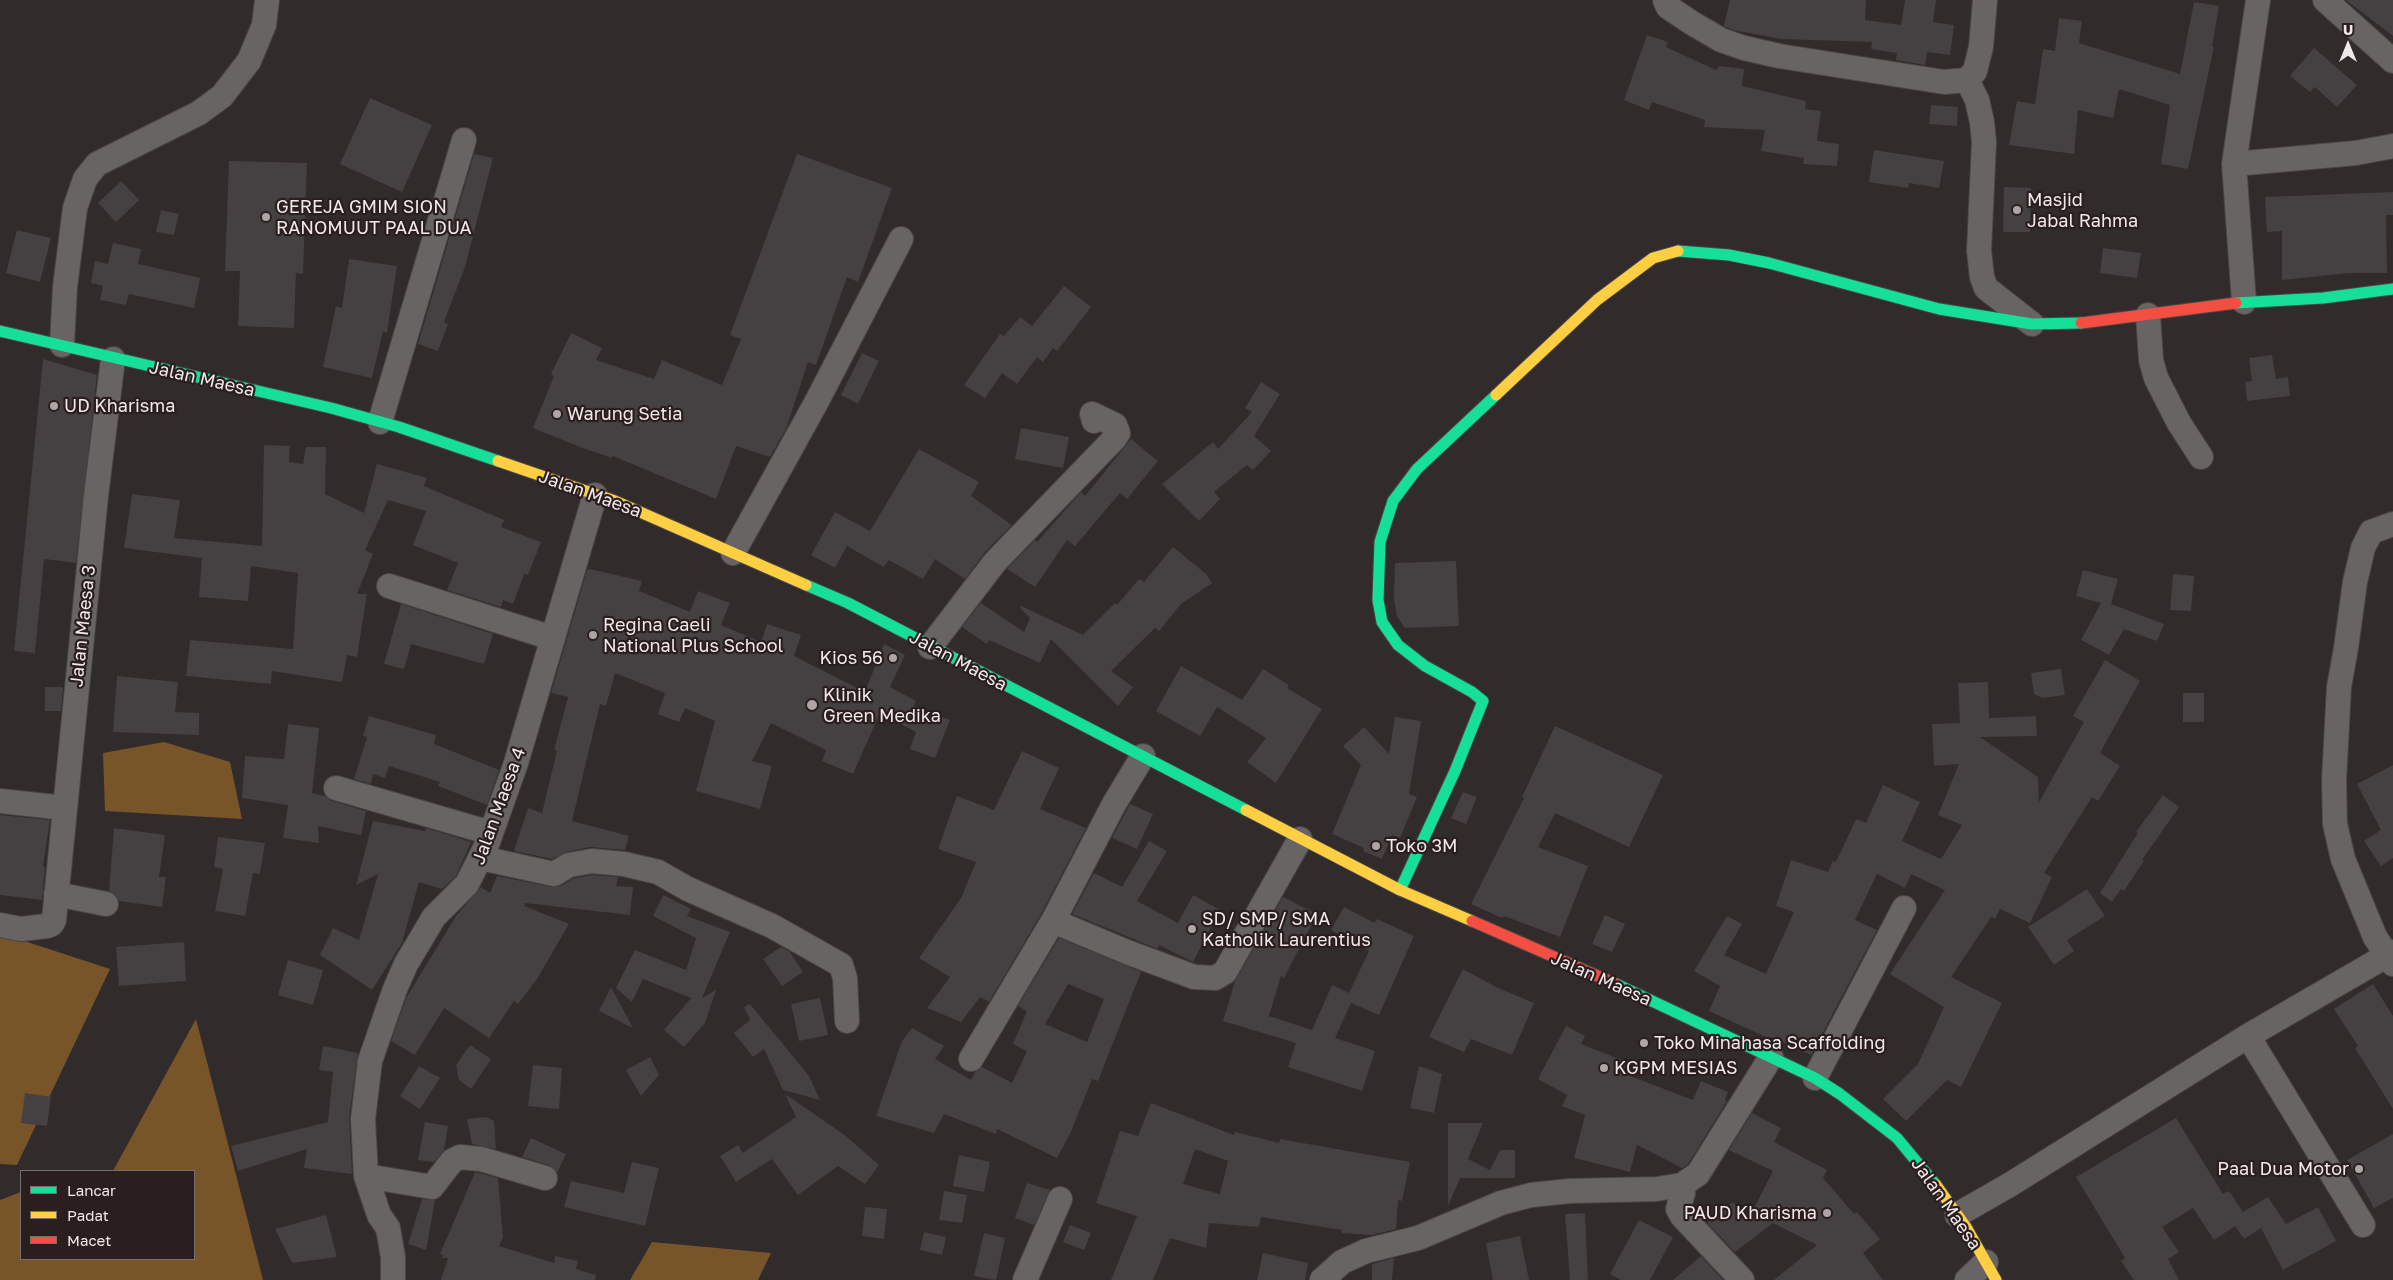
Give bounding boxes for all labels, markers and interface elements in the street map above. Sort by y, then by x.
north arrow [2323,20,2373,70]
text: U [2343,21,2353,38]
place label: Masjid Jabal Rahma [2027,189,2138,232]
place label: GEREJA GMIM SION RANOMUUT PAAL DUA [276,196,472,238]
marker: Masjid Jabal Rahma [2011,204,2023,216]
marker: GEREJA GMIM SION RANOMUUT PAAL DUA [260,211,272,223]
street label: Jalan Maesa [147,356,257,402]
place label: UD Kharisma [64,395,175,417]
marker: UD Kharisma [48,400,60,412]
place label: Warung Setia [567,403,682,425]
marker: Warung Setia [551,408,563,420]
street label: Jalan Maesa [536,465,644,523]
street label: Jalan Maesa 3 [66,564,100,688]
place label: Regina Caeli National Plus School [603,614,783,656]
street label: Jalan Maesa [905,626,1011,696]
marker: Regina Caeli National Plus School [587,629,599,641]
place label: Kios 56 [820,647,883,669]
marker: Kios 56 [887,652,899,664]
place label: Klinik Green Medika [823,684,941,726]
marker: Klinik Green Medika [805,698,819,712]
street label: Jalan Maesa 4 [468,745,530,867]
place label: Toko 3M [1386,835,1457,857]
marker: Toko 3M [1370,840,1382,852]
place label: SD/ SMP/ SMA Katholik Laurentius [1202,908,1371,951]
marker: SD/ SMP/ SMA Katholik Laurentius [1186,923,1198,935]
street label: Jalan Maesa [1548,947,1654,1011]
place label: Toko Minahasa Scaffolding [1654,1032,1885,1054]
marker: Toko Minahasa Scaffolding [1638,1037,1650,1049]
place label: KGPM MESIAS [1614,1057,1738,1079]
marker: KGPM MESIAS [1598,1062,1610,1074]
street label: Jalan Maesa [1906,1154,1986,1254]
place label: Paal Dua Motor [2217,1158,2349,1180]
marker: Paal Dua Motor [2353,1163,2365,1175]
legend [20,1170,195,1260]
text: Lancar [67,1181,116,1199]
place label: PAUD Kharisma [1684,1202,1817,1224]
text: Padat [67,1206,109,1224]
marker: PAUD Kharisma [1821,1207,1833,1219]
text: Macet [67,1231,111,1249]

